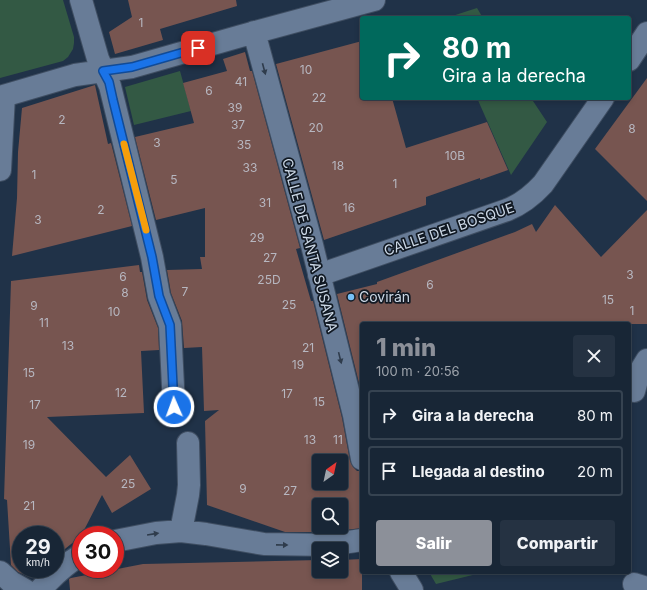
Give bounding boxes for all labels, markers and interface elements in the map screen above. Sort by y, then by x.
house number: 1 [139,15,143,30]
pin [181,31,215,65]
text: 80 m [442,31,511,65]
icon: right [376,32,428,84]
icon: arrive [187,37,209,59]
house number: 10 [300,62,312,77]
one-way arrow [262,63,268,76]
text: Gira a la derecha [442,65,586,86]
house number: 41 [235,74,247,89]
house number: 6 [205,83,213,98]
house number: 22 [312,90,326,105]
house number: 39 [228,100,242,115]
house number: 2 [58,112,66,127]
house number: 37 [231,117,245,132]
house number: 20 [309,120,323,135]
house number: 8 [628,121,636,136]
house number: 3 [153,135,161,150]
house number: 35 [237,137,251,152]
house number: 10B [445,148,465,163]
street label: CALLE DE SANTA SUSANA [279,156,342,334]
house number: 18 [332,158,344,173]
house number: 33 [243,160,257,175]
house number: 1 [32,167,36,182]
house number: 5 [170,172,178,187]
house number: 1 [393,176,397,191]
house number: 31 [259,195,271,210]
street label: CALLE DEL BOSQUE [382,198,516,259]
house number: 16 [343,200,355,215]
house number: 2 [97,202,105,217]
house number: 3 [34,212,42,227]
house number: 29 [250,230,264,245]
house number: 27 [263,250,277,265]
house number: 3 [626,267,634,282]
house number: 6 [119,269,127,284]
house number: 25D [257,272,281,287]
house number: 6 [426,277,434,292]
house number: 7 [182,284,189,299]
house number: 8 [121,285,129,300]
place label: Covirán [359,288,410,305]
marker: Covirán [346,292,356,302]
house number: 15 [602,292,614,307]
house number: 25 [282,297,296,312]
house number: 9 [30,298,38,313]
house number: 1 [630,303,634,318]
house number: 10 [108,304,120,319]
house number: 11 [39,315,49,330]
text: 1 min [376,333,436,362]
button: close [573,335,615,377]
house number: 13 [62,338,74,353]
house number: 21 [302,340,314,355]
one-way arrow [337,352,343,364]
house number: 19 [292,357,304,372]
text: 100 m · 20:56 [376,363,460,379]
house number: 15 [23,365,35,380]
house number: 12 [115,385,127,400]
position arrow [153,386,195,428]
house number: 17 [281,386,293,401]
house number: 15 [313,394,325,409]
house number: 17 [29,397,41,412]
icon: right [378,404,400,426]
text: Gira a la derecha [412,406,534,425]
text: 80 m [577,406,613,425]
house number: 13 [304,432,316,447]
house number: 11 [333,432,343,447]
house number: 19 [23,437,35,452]
north arrow [312,454,348,490]
map controls [312,454,348,578]
icon: arrive [378,460,400,482]
text: Llegada al destino [412,462,545,481]
text: 20 m [577,462,613,481]
house number: 25 [121,476,135,491]
house number: 9 [239,481,247,496]
house number: 27 [283,483,297,498]
house number: 21 [23,498,35,513]
button: search [312,498,348,534]
button: Salir [376,520,492,566]
button: Compartir [500,520,615,566]
speed limit sign: 30 [72,526,124,578]
one-way arrow [147,531,159,537]
text: 29 [25,535,51,559]
one-way arrow [276,542,289,548]
button: layers [312,542,348,578]
text: km/h [26,556,50,568]

